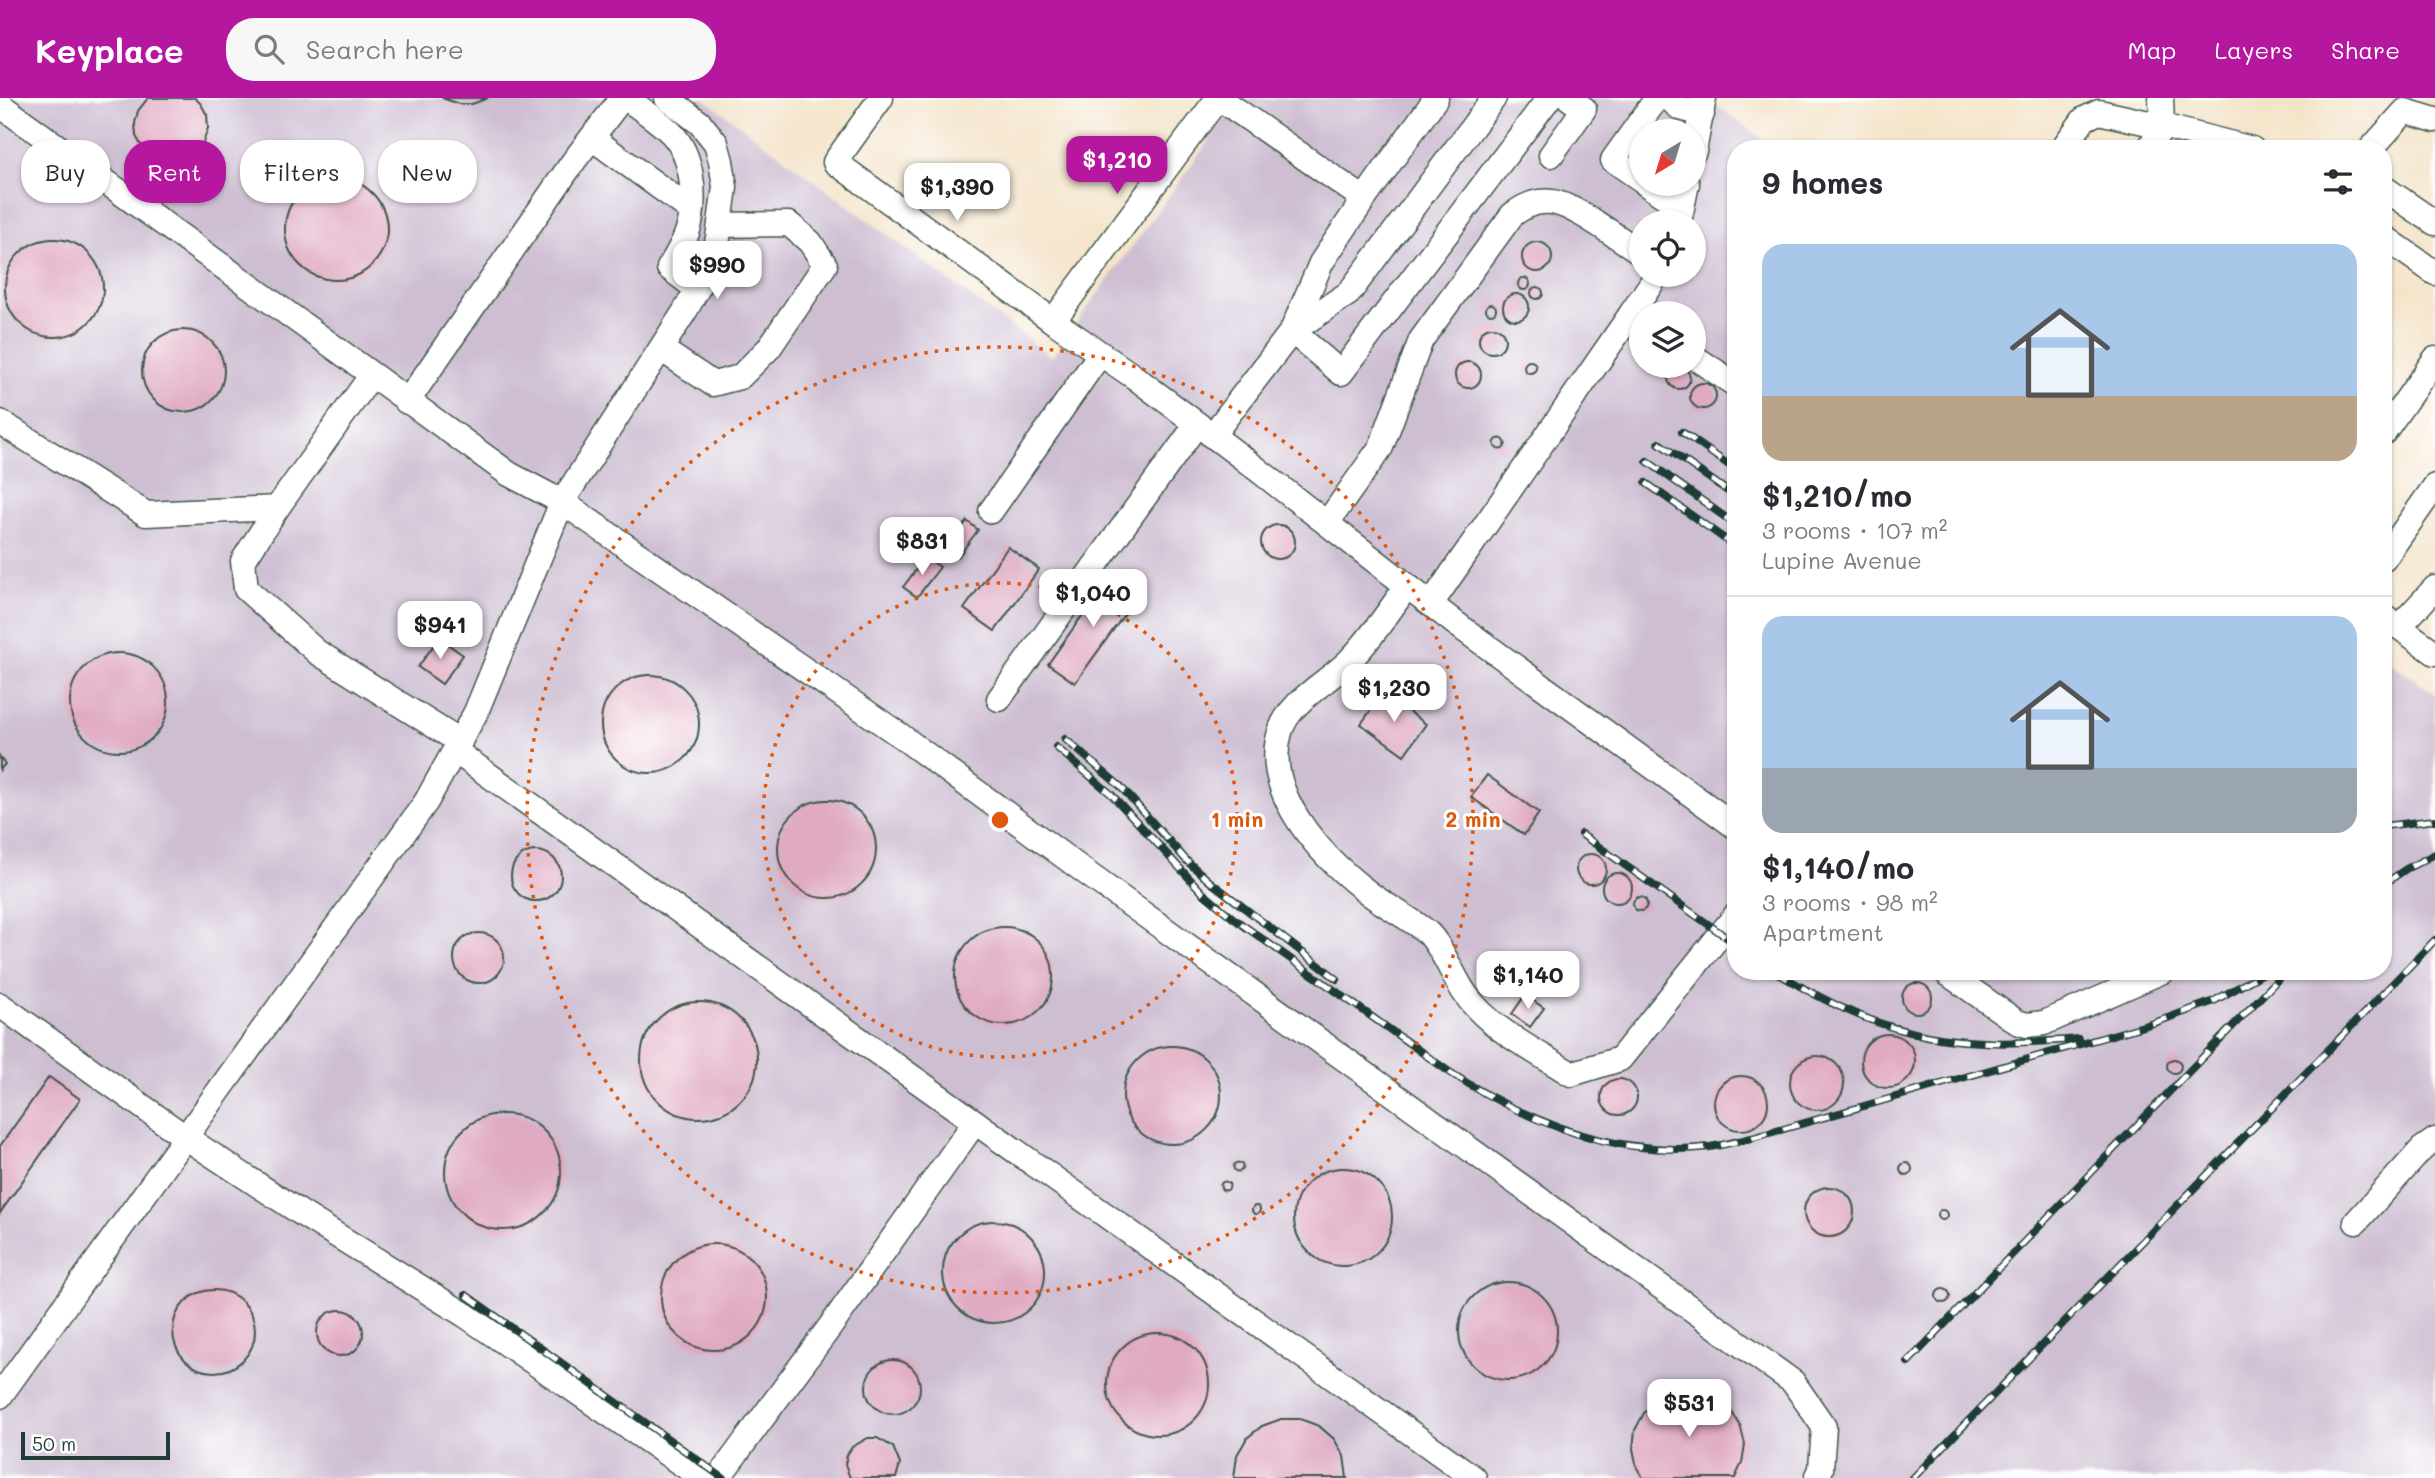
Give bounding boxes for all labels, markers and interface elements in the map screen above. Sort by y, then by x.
search box [226,18,716,81]
text: Keyplace [35,28,184,71]
icon: search [250,30,288,68]
text: Search here [306,32,464,66]
text: Map [2128,34,2176,65]
text: Layers [2214,34,2293,65]
text: Share [2331,34,2400,65]
north arrow [1629,119,1706,196]
map controls [1629,119,1706,378]
pin: $1,210 [1060,136,1174,196]
chip: Buy [21,140,110,203]
chip: Rent [124,140,226,203]
chip: Filters [240,140,364,203]
chip: New [378,140,477,203]
text: $1,210 [1082,144,1152,174]
text: 9 homes [1762,162,1883,202]
icon: filters [2319,163,2357,201]
pin: $1,390 [900,164,1014,223]
text: $1,390 [920,171,994,201]
button: locate [1629,210,1706,287]
pin: $990 [676,242,758,301]
text: $990 [689,249,745,279]
icon: home [1997,290,2123,416]
button: layers [1629,301,1706,378]
text: $1,210/mo [1762,475,1912,515]
text: 3 rooms · 107 m² [1762,515,1948,545]
pin: $831 [881,518,963,577]
text: $831 [896,525,948,555]
text: Lupine Avenue [1762,545,1922,575]
pin: $1,040 [1036,570,1150,629]
text: $1,040 [1055,577,1131,607]
pin: $941 [399,602,481,661]
text: $941 [414,609,466,639]
icon: home [1997,662,2123,788]
pin: $1,230 [1337,664,1451,724]
text: $1,230 [1358,672,1430,702]
text: 1 min [1211,805,1263,832]
text: 2 min [1445,805,1501,832]
centre of rings [988,808,1012,832]
text: $1,140/mo [1762,847,1914,887]
text: 3 rooms · 98 m² [1762,887,1938,917]
text: Apartment [1762,917,1884,947]
pin: $1,140 [1471,951,1585,1011]
text: $1,140 [1492,959,1564,989]
pin: $531 [1648,1380,1730,1439]
text: $531 [1663,1387,1715,1417]
scale bar [21,1429,170,1461]
text: 50 m [32,1431,76,1456]

